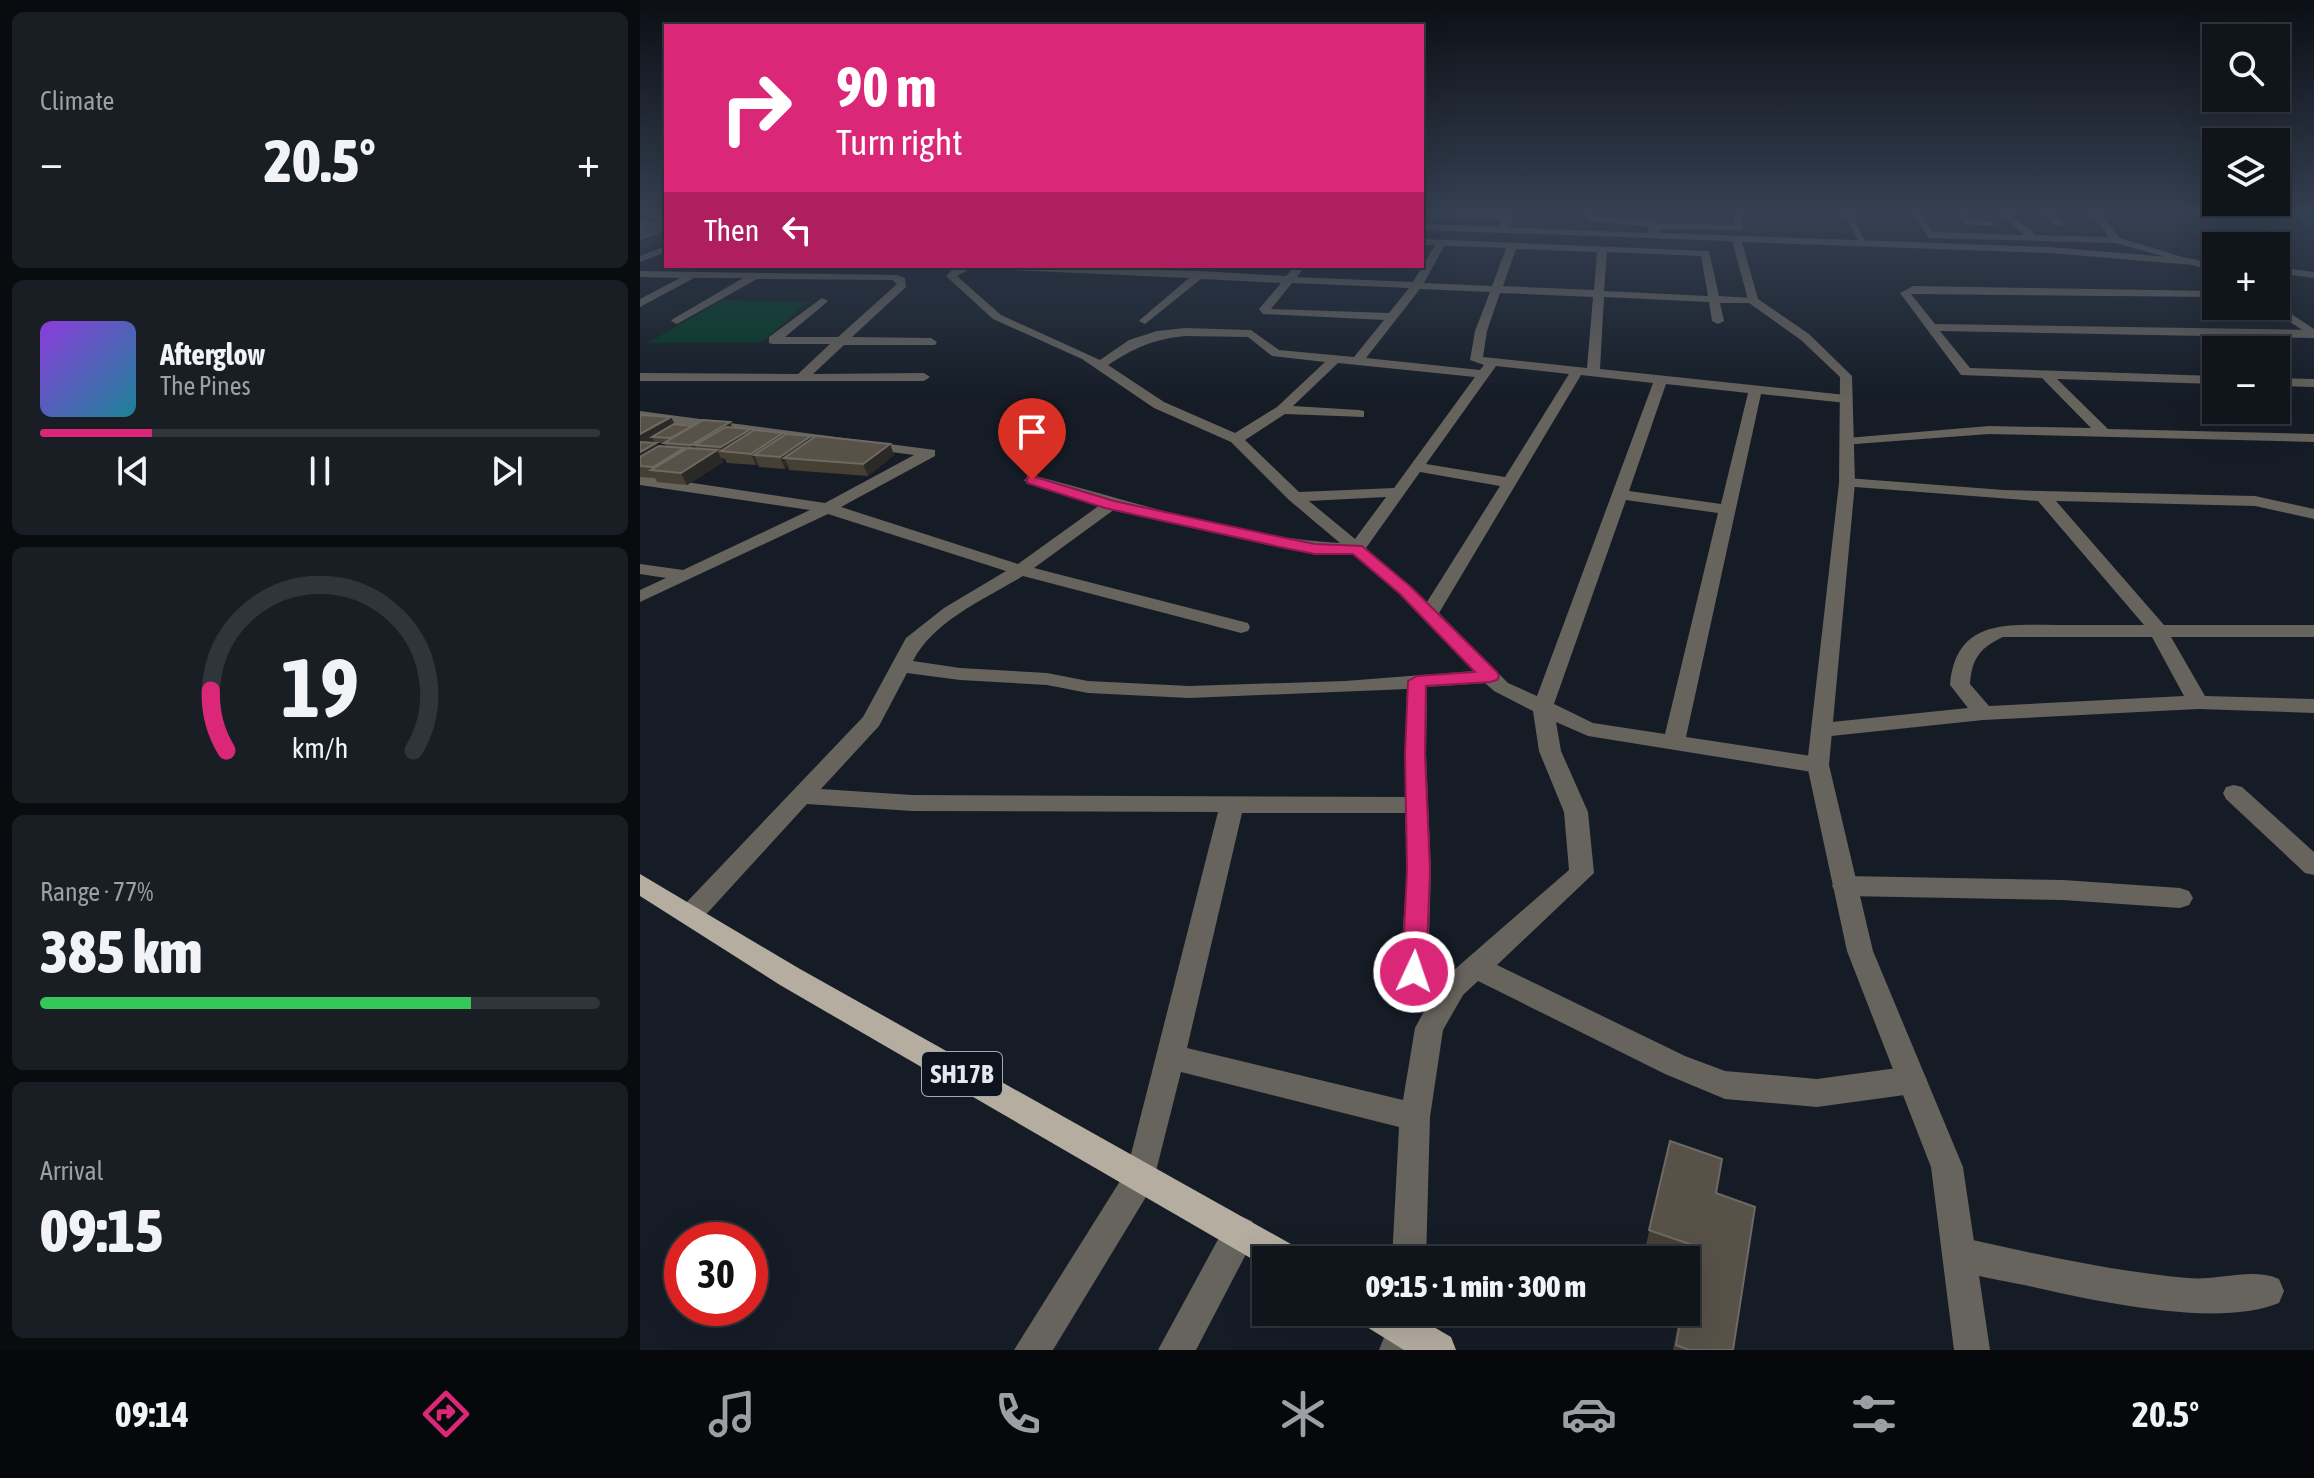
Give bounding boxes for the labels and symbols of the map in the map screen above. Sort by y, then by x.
pin [998,398,1066,480]
position arrow [1372,930,1456,1014]
road number: SH17B [922,1052,1002,1096]
speed limit sign: 30 [664,1222,768,1326]

